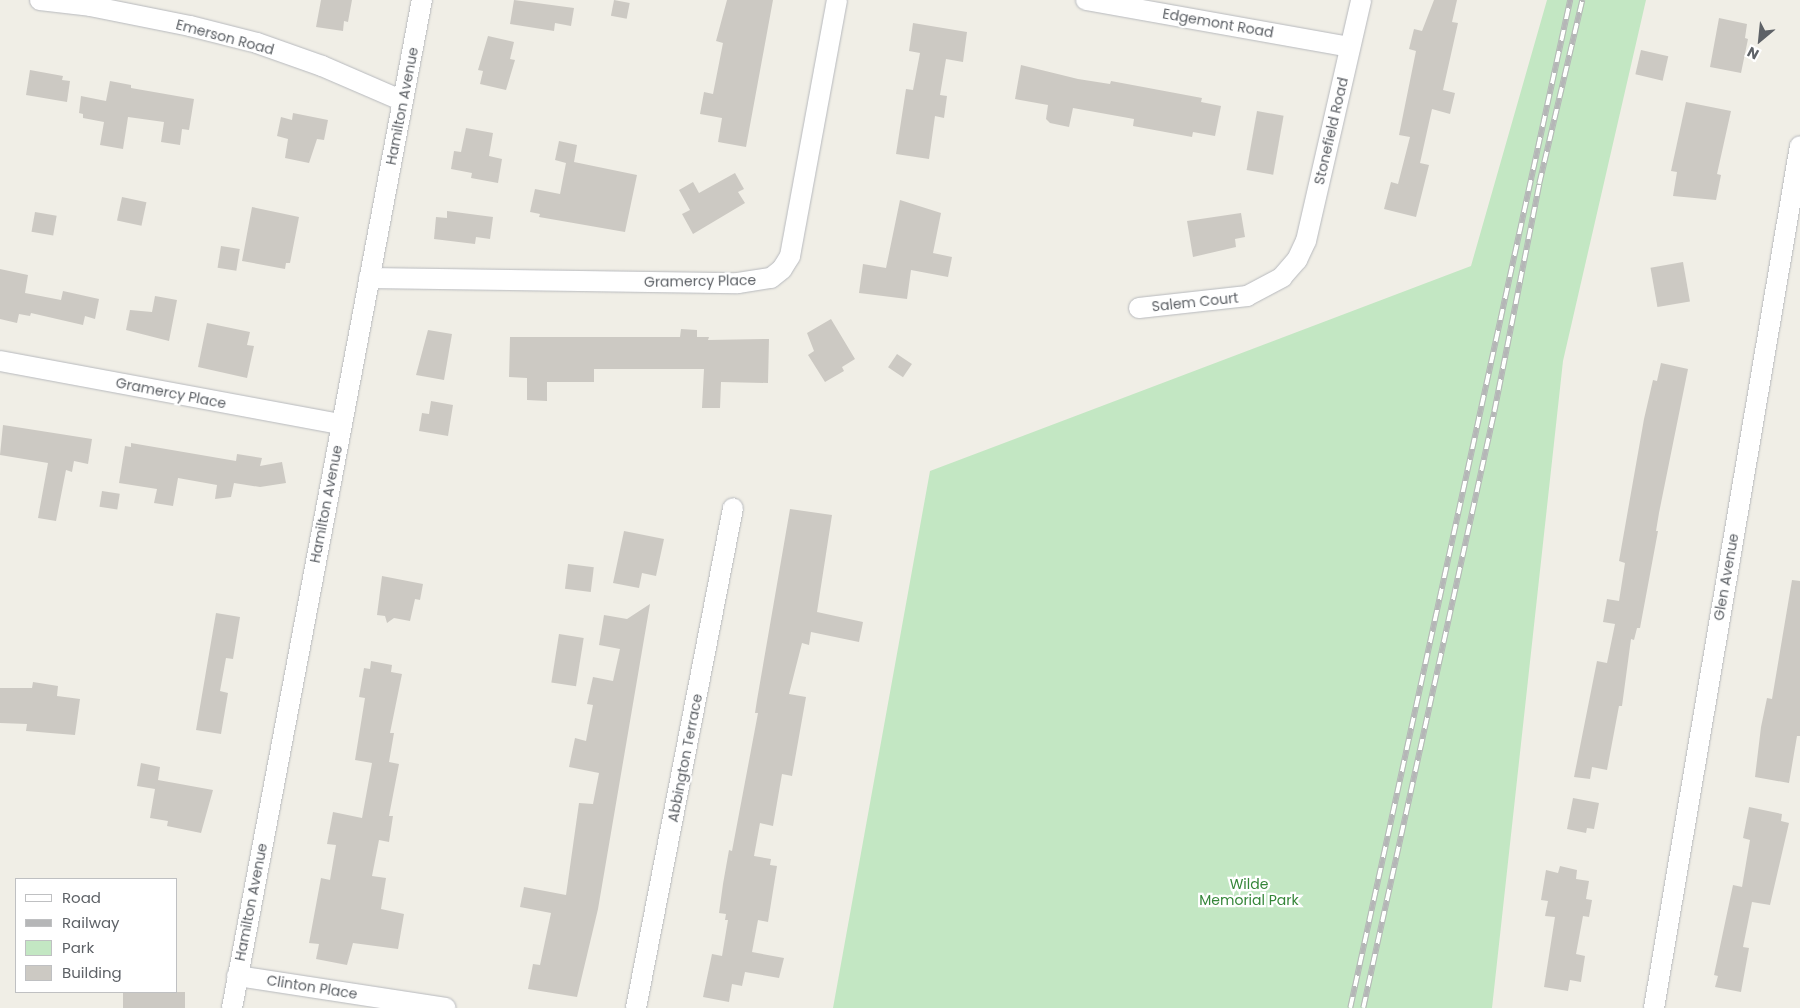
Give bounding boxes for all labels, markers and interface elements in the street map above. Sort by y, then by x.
street label: Edgemont Road [1161,5,1275,41]
north arrow [1735,15,1785,65]
street label: Emerson Road [174,16,276,58]
text: N [1744,42,1762,65]
street label: Hamilton Avenue [382,46,422,166]
street label: Stonefield Road [1310,76,1352,186]
street label: Gramercy Place [644,272,756,290]
street label: Salem Court [1151,289,1239,315]
street label: Gramercy Place [114,374,228,412]
street label: Hamilton Avenue [306,444,346,564]
street label: Glen Avenue [1710,532,1742,622]
street label: Abbington Terrace [664,692,706,824]
street label: Hamilton Avenue [231,842,271,962]
park label: Wilde Memorial Park [1199,876,1299,909]
legend [15,878,178,993]
text: Road [62,887,101,908]
text: Railway [62,912,120,933]
text: Park [62,937,94,958]
text: Building [62,962,122,983]
street label: Clinton Place [265,972,359,1002]

